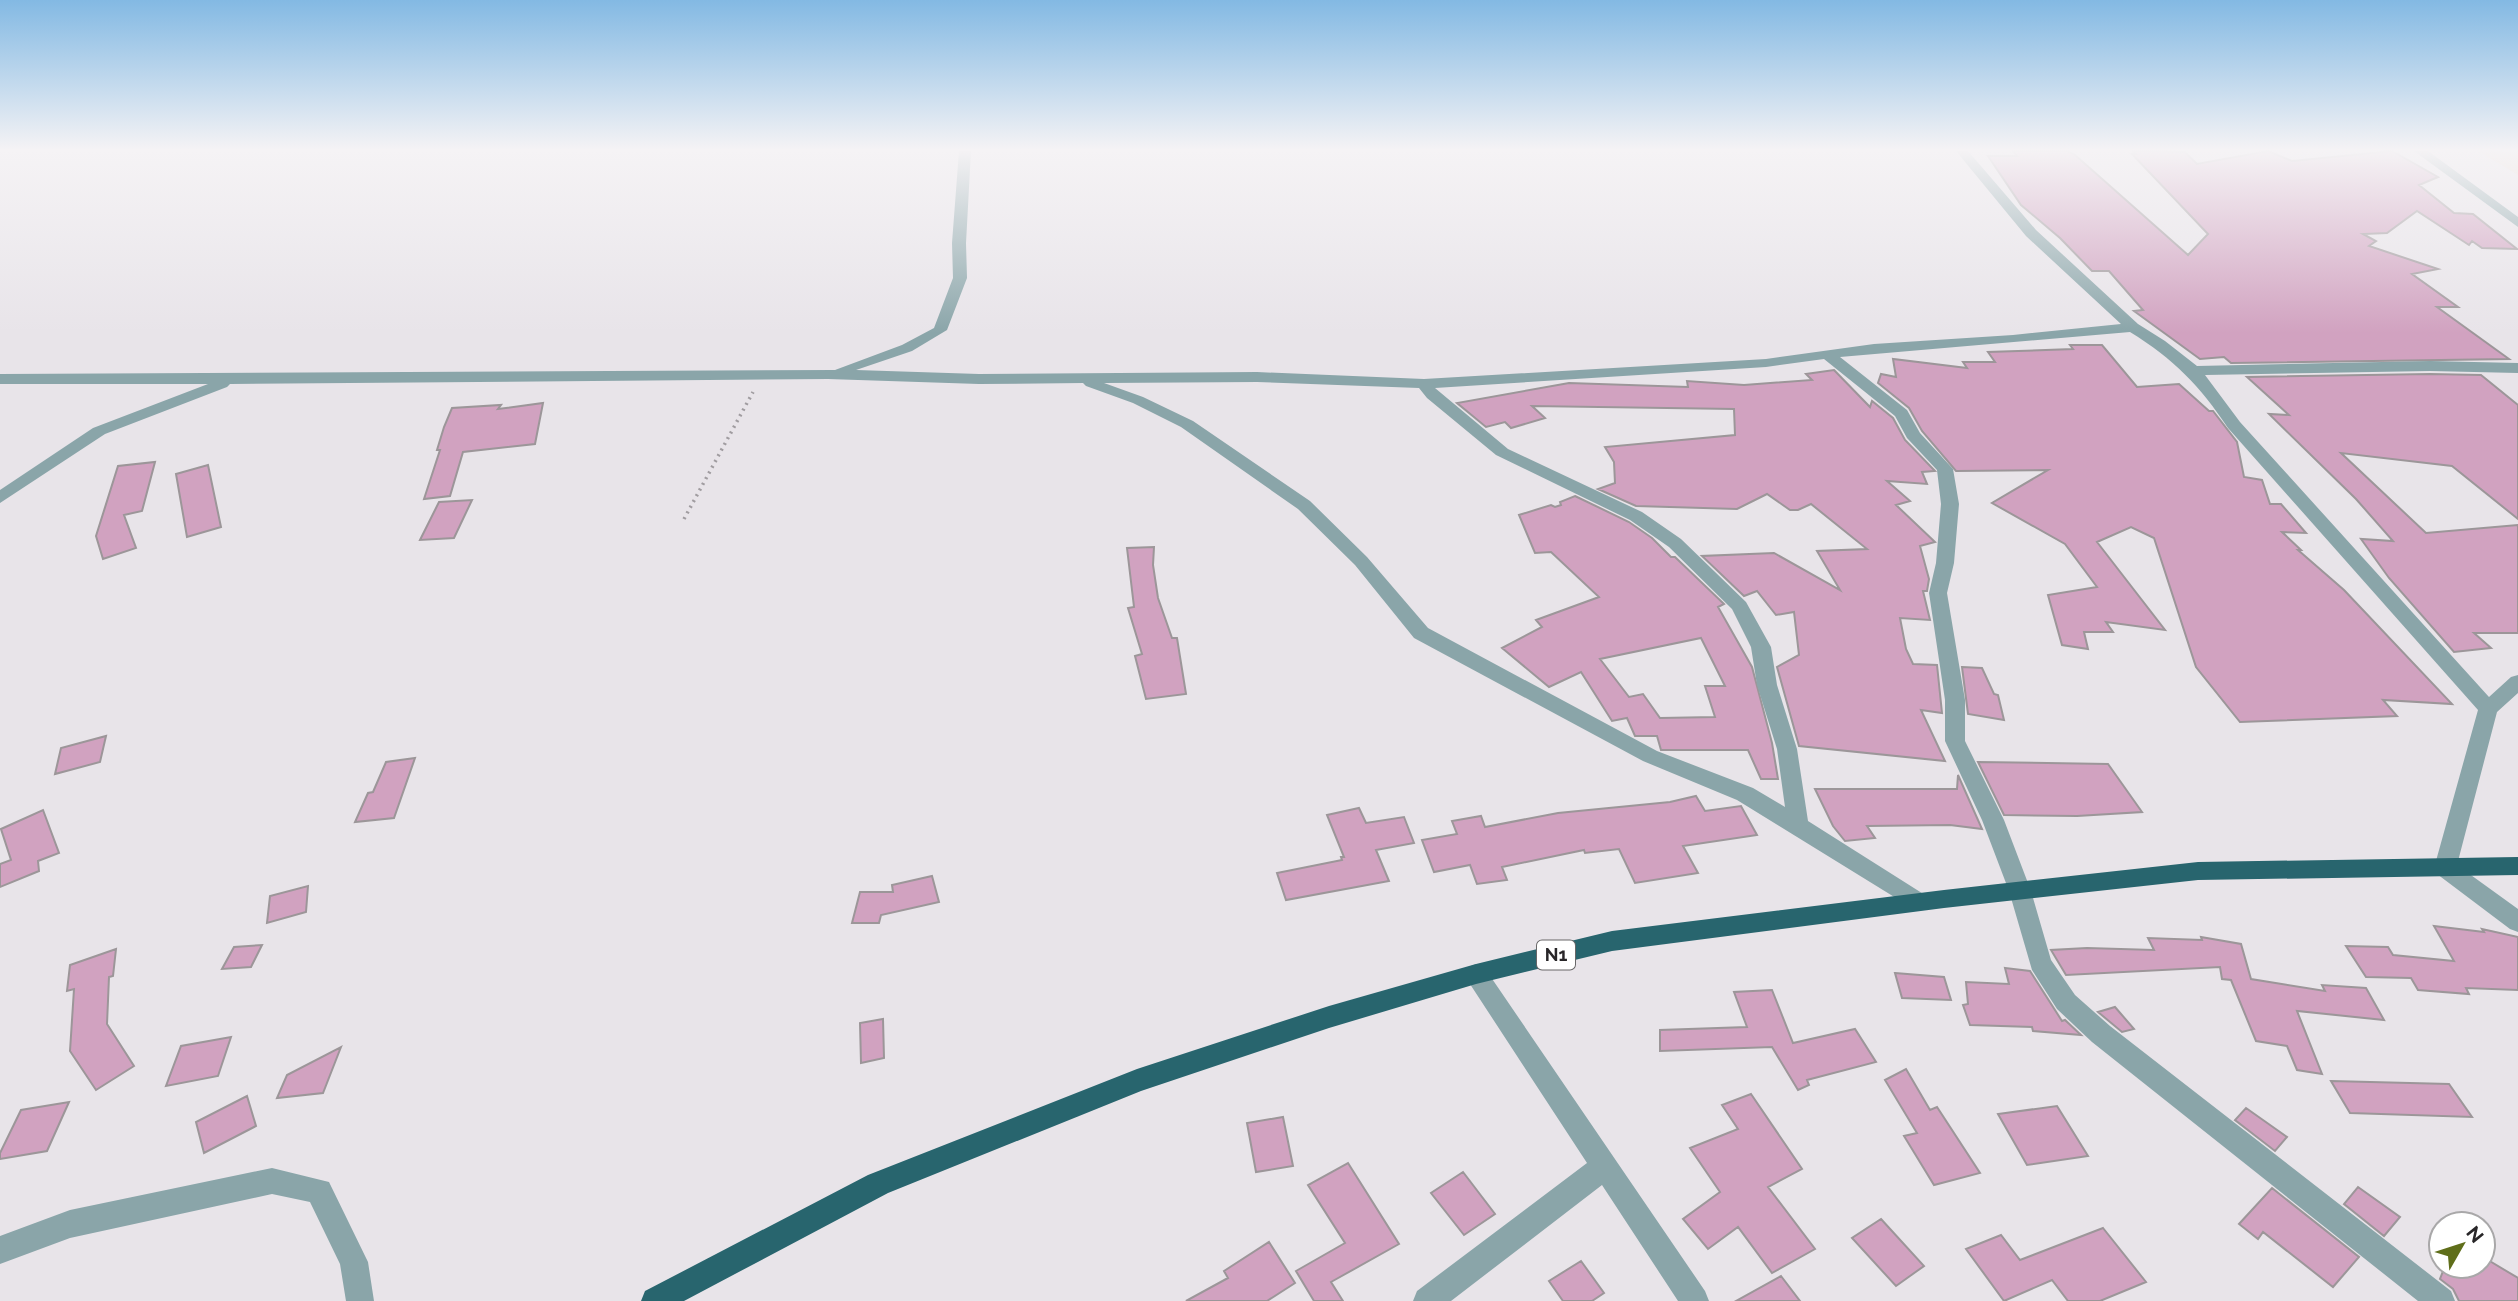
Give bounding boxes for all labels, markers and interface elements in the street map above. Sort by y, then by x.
road number: N1 [1537,940,1575,970]
north arrow [2427,1210,2497,1280]
text: N [2462,1222,2488,1247]

